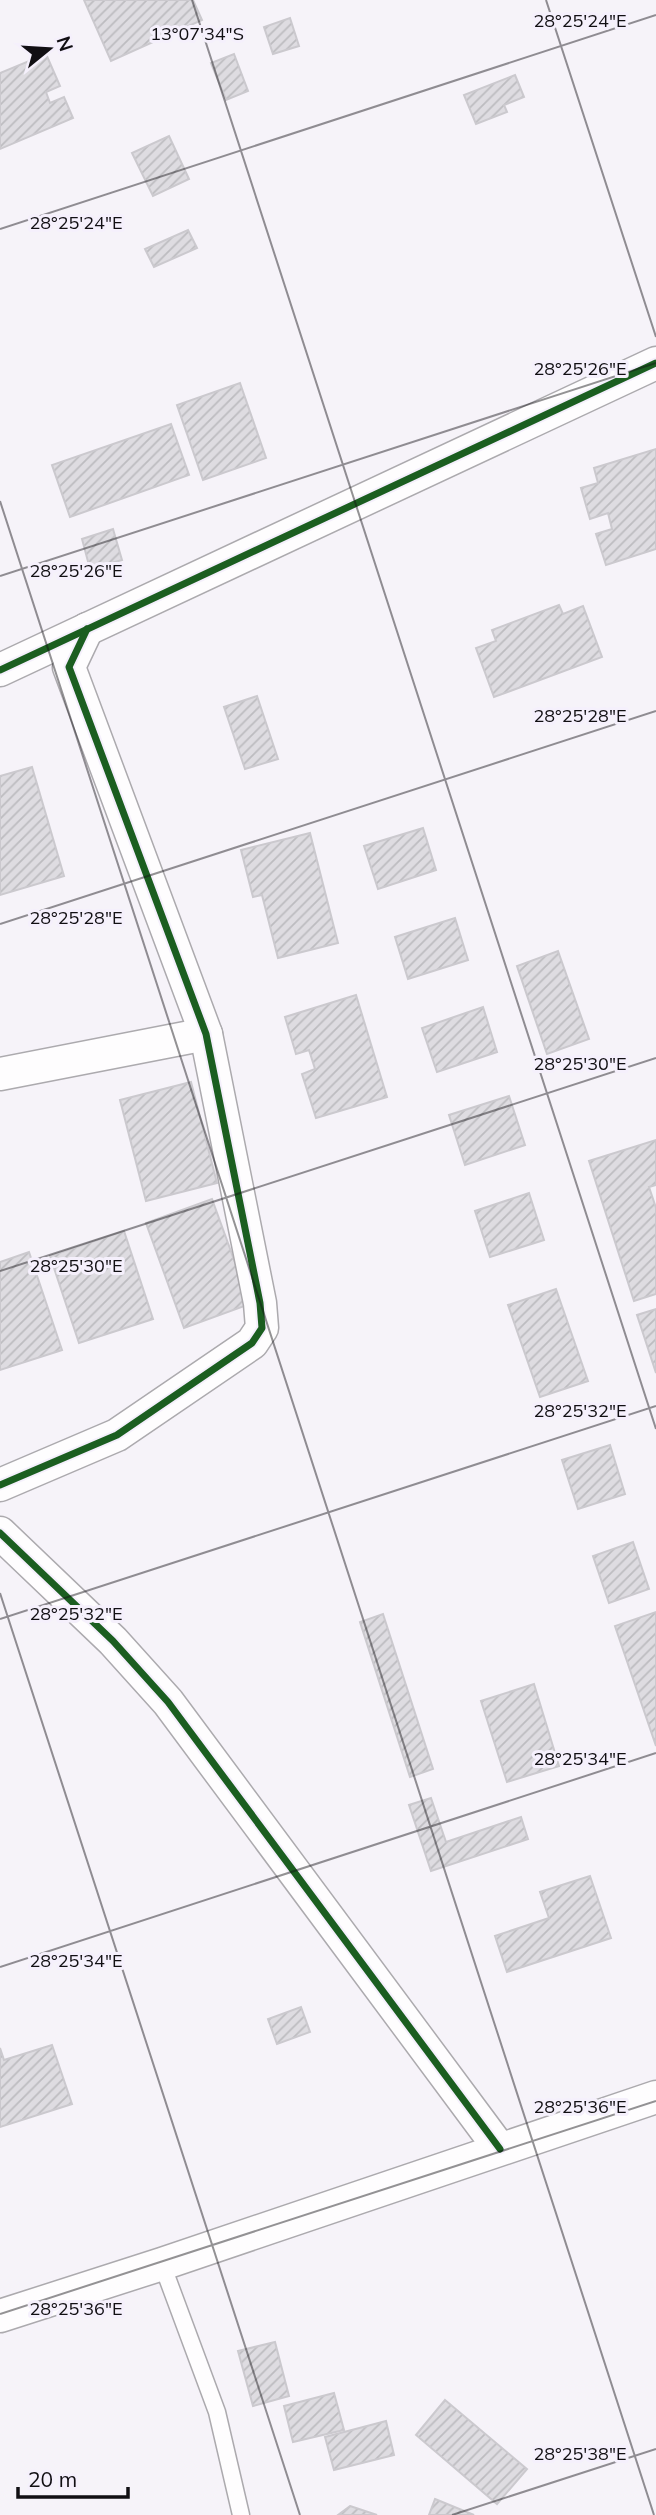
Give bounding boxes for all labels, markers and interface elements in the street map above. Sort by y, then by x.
text: 28°25'24"E [533,9,627,32]
north arrow [14,14,84,84]
text: 13°07'34"S [150,22,244,45]
text: N [52,33,79,54]
text: 28°25'24"E [29,211,123,234]
text: 28°25'26"E [533,357,627,380]
text: 28°25'26"E [29,559,123,582]
text: 28°25'28"E [533,704,627,727]
text: 28°25'28"E [29,906,123,929]
text: 28°25'30"E [533,1052,627,1075]
text: 28°25'30"E [29,1254,123,1277]
text: 28°25'32"E [533,1399,627,1422]
text: 28°25'32"E [29,1602,123,1625]
text: 28°25'34"E [533,1747,627,1770]
text: 28°25'34"E [29,1949,123,1972]
text: 28°25'36"E [533,2095,627,2118]
text: 28°25'36"E [29,2297,123,2320]
text: 28°25'38"E [533,2442,627,2465]
scale bar [18,2456,128,2500]
text: 20 m [28,2466,77,2492]

